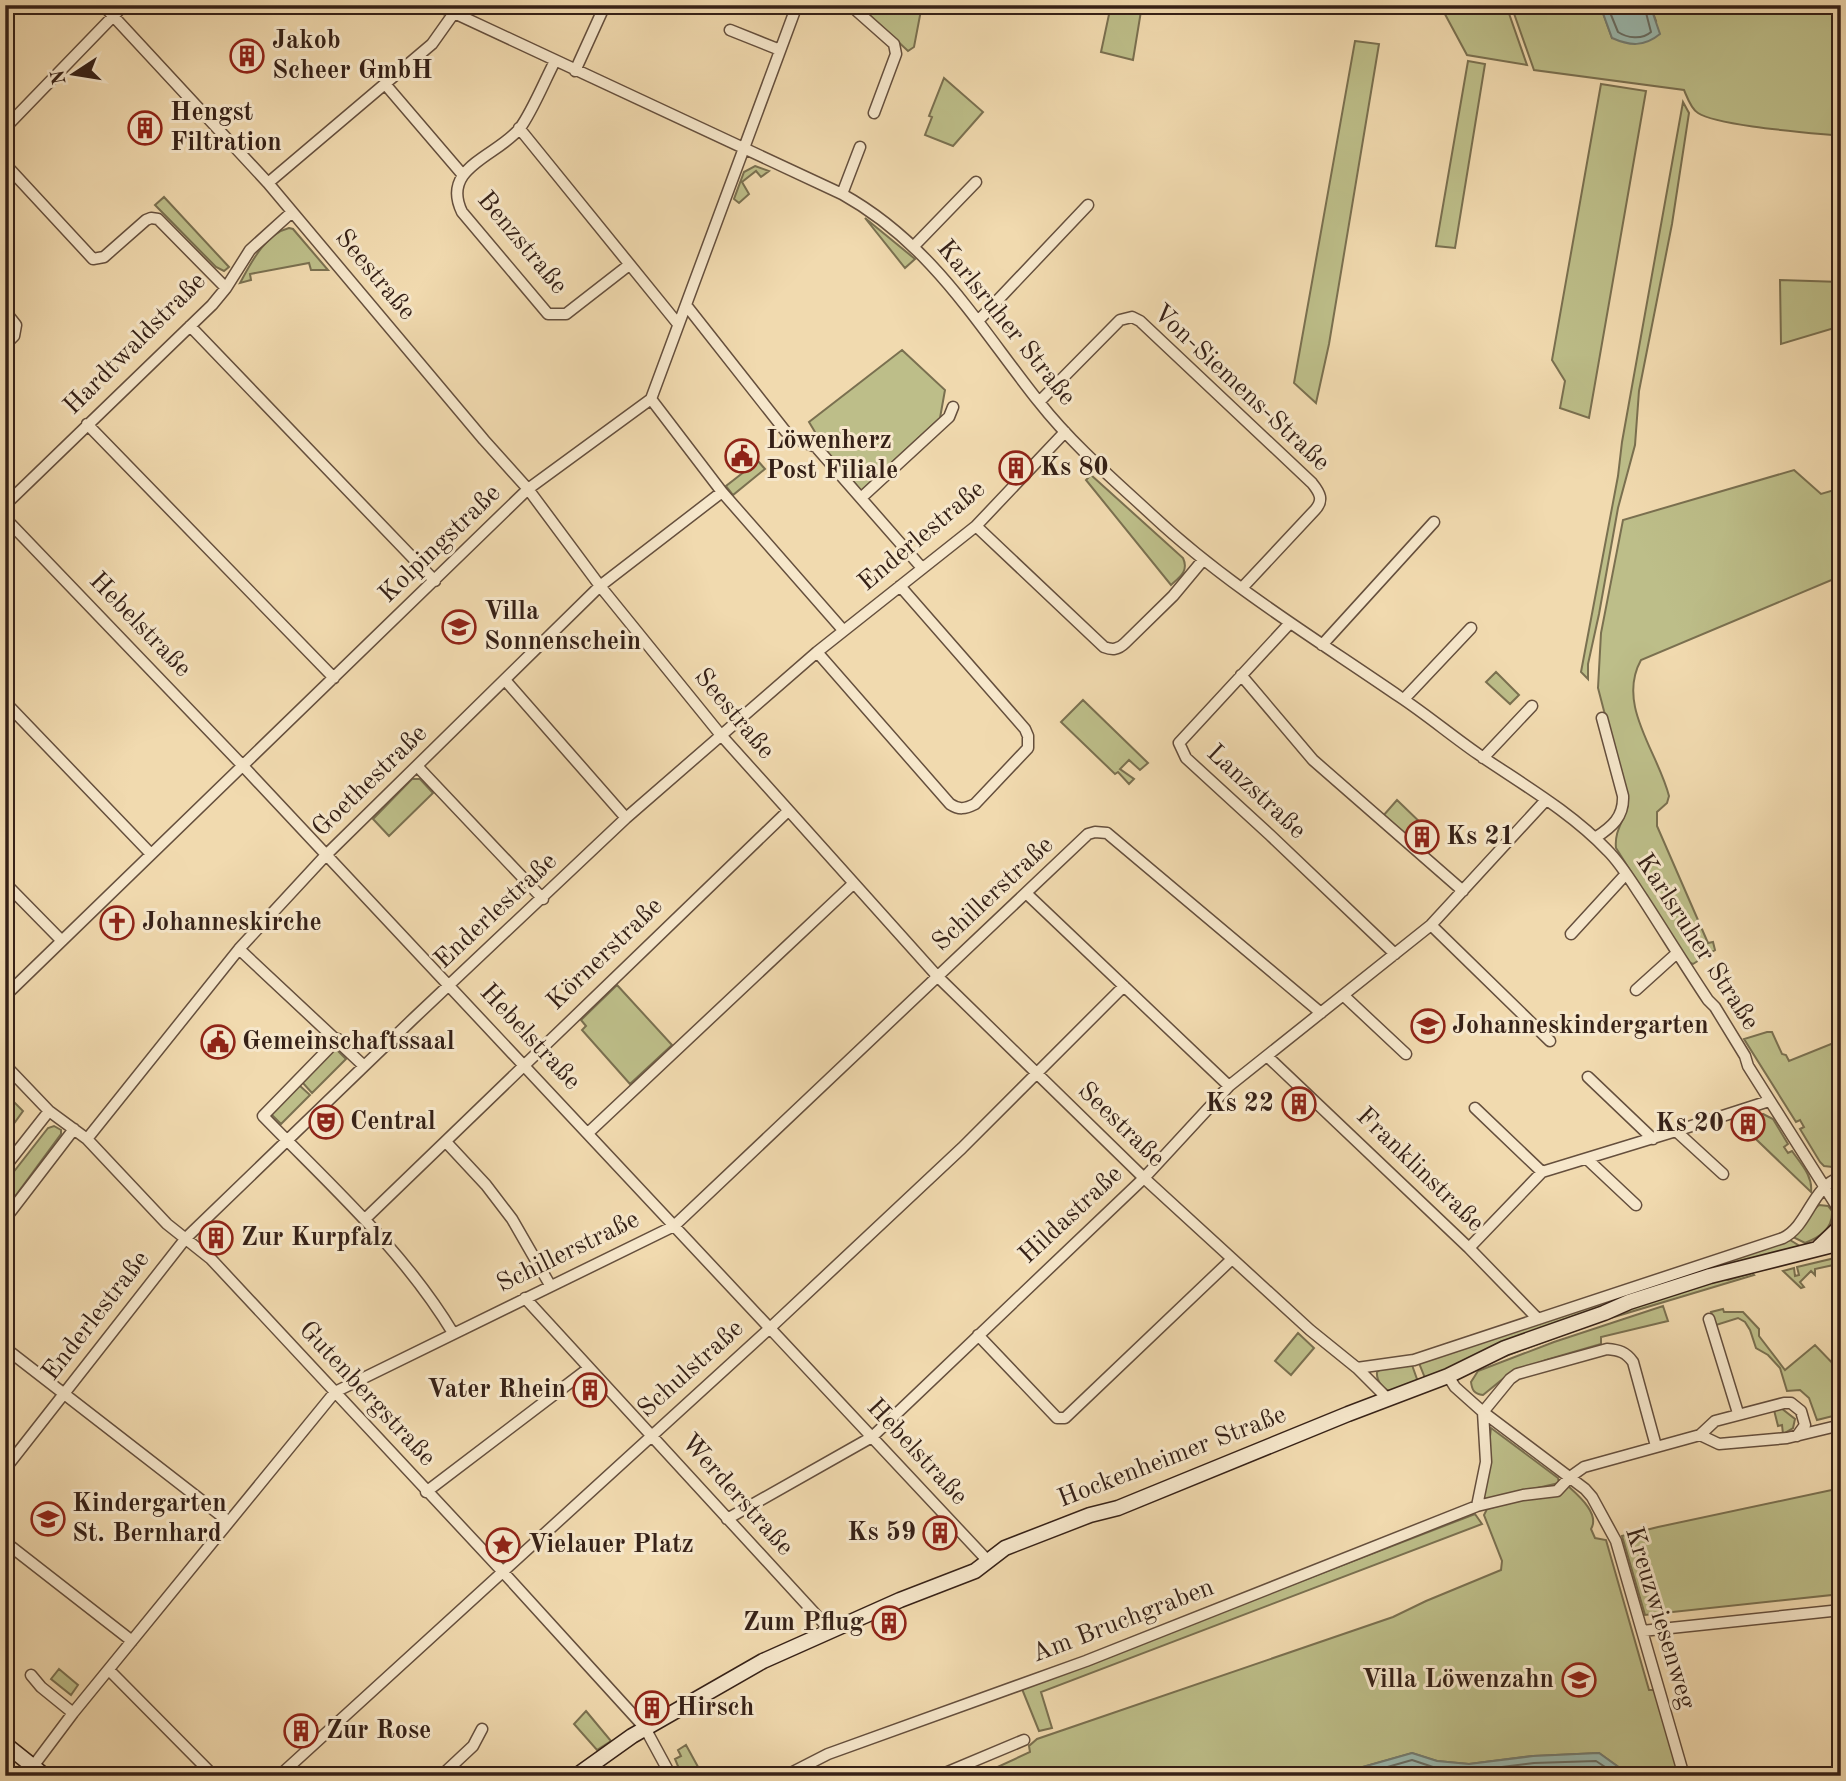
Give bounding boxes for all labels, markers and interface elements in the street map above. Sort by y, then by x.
place label: Jakob Scheer GmbH [272,28,433,84]
building icon: Jakob Scheer GmbH [228,37,266,75]
north arrow [38,38,108,108]
text: N [49,67,71,86]
place label: Hengst Filtration [170,100,282,156]
building icon: Hengst Filtration [126,109,164,147]
street label: Benzstraße [472,187,572,299]
street label: Seestraße [330,225,420,325]
street label: Karlsruher Straße [932,235,1080,411]
street label: Hardtwaldstraße [59,268,211,420]
street label: Von-Siemens-Straße [1148,300,1334,476]
place label: Löwenherz Post Filiale [766,428,898,484]
public building icon: Löwenherz Post Filiale [723,437,761,475]
building icon: Ks 80 [997,449,1035,487]
place label: Ks 80 [1040,455,1109,481]
street label: Enderlestraße [854,476,990,596]
street label: Kolpingstraße [374,480,506,608]
street label: Hebelstraße [84,568,196,682]
place label: Villa Sonnenschein [484,599,641,655]
school or university icon: Villa Sonnenschein [440,608,478,646]
street label: Seestraße [689,664,779,764]
street label: Goethestraße [308,720,432,842]
street label: Lanzstraße [1201,740,1311,844]
building icon: Ks 21 [1403,818,1441,856]
place label: Ks 21 [1446,824,1515,850]
street label: Schillerstraße [928,832,1058,956]
street label: Enderlestraße [430,848,562,974]
street label: Karlsruher Straße [1630,849,1764,1035]
street label: Körnerstraße [542,893,668,1015]
church icon: Johanneskirche [98,904,136,942]
place label: Johanneskirche [142,910,322,936]
street label: Hebelstraße [475,979,585,1095]
school or university icon: Johanneskindergarten [1409,1007,1447,1045]
place label: Johanneskindergarten [1452,1013,1709,1039]
public building icon: Gemeinschaftssaal [199,1023,237,1061]
place label: Gemeinschaftssaal [242,1029,455,1055]
street label: Seestraße [1073,1078,1169,1172]
building icon: Ks 22 [1280,1085,1318,1123]
place label: Ks 22 [1205,1091,1274,1117]
theatre icon: Central [307,1103,345,1141]
street label: Franklinstraße [1351,1103,1489,1237]
building icon: Ks 20 [1729,1105,1767,1143]
place label: Central [350,1109,436,1135]
place label: Ks 20 [1655,1111,1724,1137]
street label: Hildastraße [1014,1161,1128,1269]
street label: Schillerstraße [493,1206,643,1298]
building icon: Zur Kurpfalz [197,1219,235,1257]
place label: Zur Kurpfalz [241,1225,393,1251]
street label: Enderlestraße [38,1246,154,1386]
street label: Schulstraße [633,1315,749,1423]
street label: Gutenbergstraße [294,1317,440,1471]
building icon: Vater Rhein [571,1371,609,1409]
place label: Vater Rhein [427,1377,566,1403]
street label: Hebelstraße [862,1394,972,1510]
street label: Hockenheimer Straße [1054,1401,1290,1513]
street label: Werderstraße [676,1429,798,1561]
place label: Kindergarten St. Bernhard [72,1491,227,1547]
school or university icon: Kindergarten St. Bernhard [29,1500,67,1538]
building icon: Ks 59 [921,1514,959,1552]
place label: Ks 59 [847,1520,916,1546]
street label: Kreuzwiesenweg [1620,1524,1700,1712]
place icon: Vielauer Platz [484,1526,522,1564]
place label: Vielauer Platz [528,1532,694,1558]
street label: Am Bruchgraben [1028,1574,1218,1668]
building icon: Zum Pflug [870,1604,908,1642]
place label: Zum Pflug [743,1610,865,1636]
school or university icon: Villa Löwenzahn [1560,1661,1598,1699]
place label: Villa Löwenzahn [1362,1667,1554,1693]
building icon: Hirsch [633,1689,671,1727]
place label: Hirsch [676,1695,754,1721]
building icon: Zur Rose [282,1712,320,1750]
place label: Zur Rose [326,1718,431,1744]

